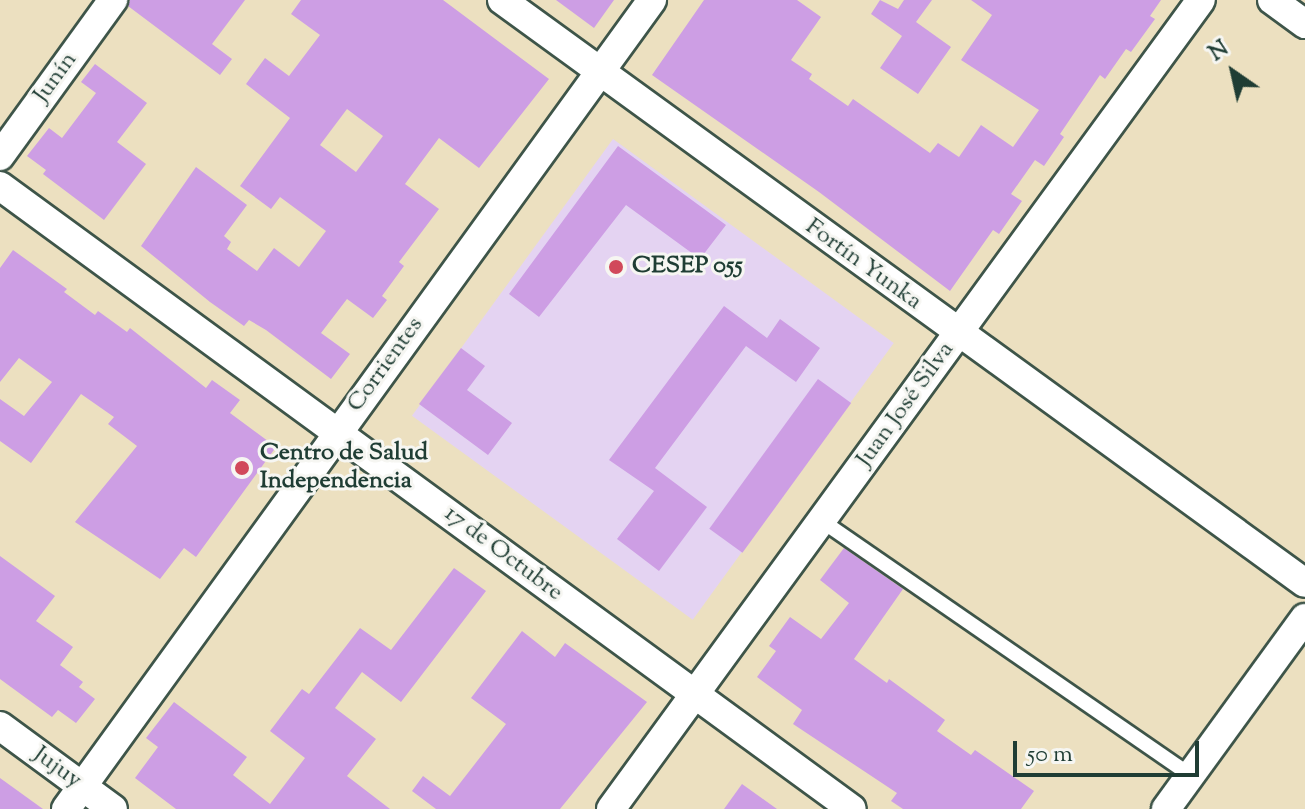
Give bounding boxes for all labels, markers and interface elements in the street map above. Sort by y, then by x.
north arrow [1193,32,1273,112]
text: N [1203,34,1236,70]
street label: Junín [28,47,84,109]
street label: Fortín Yunka [799,213,927,317]
place label: CESEP 055 [632,253,743,281]
marker: CESEP 055 [607,258,625,276]
street label: Corrientes [342,312,430,418]
street label: Juan José Silva [851,337,961,473]
place label: Centro de Salud Independencia [260,440,428,496]
marker: Centro de Salud Independencia [231,457,253,479]
street label: 17 de Octubre [438,500,568,608]
scale bar [1017,725,1203,775]
text: 50 m [1027,738,1073,772]
street label: Jujuy [27,741,87,795]

